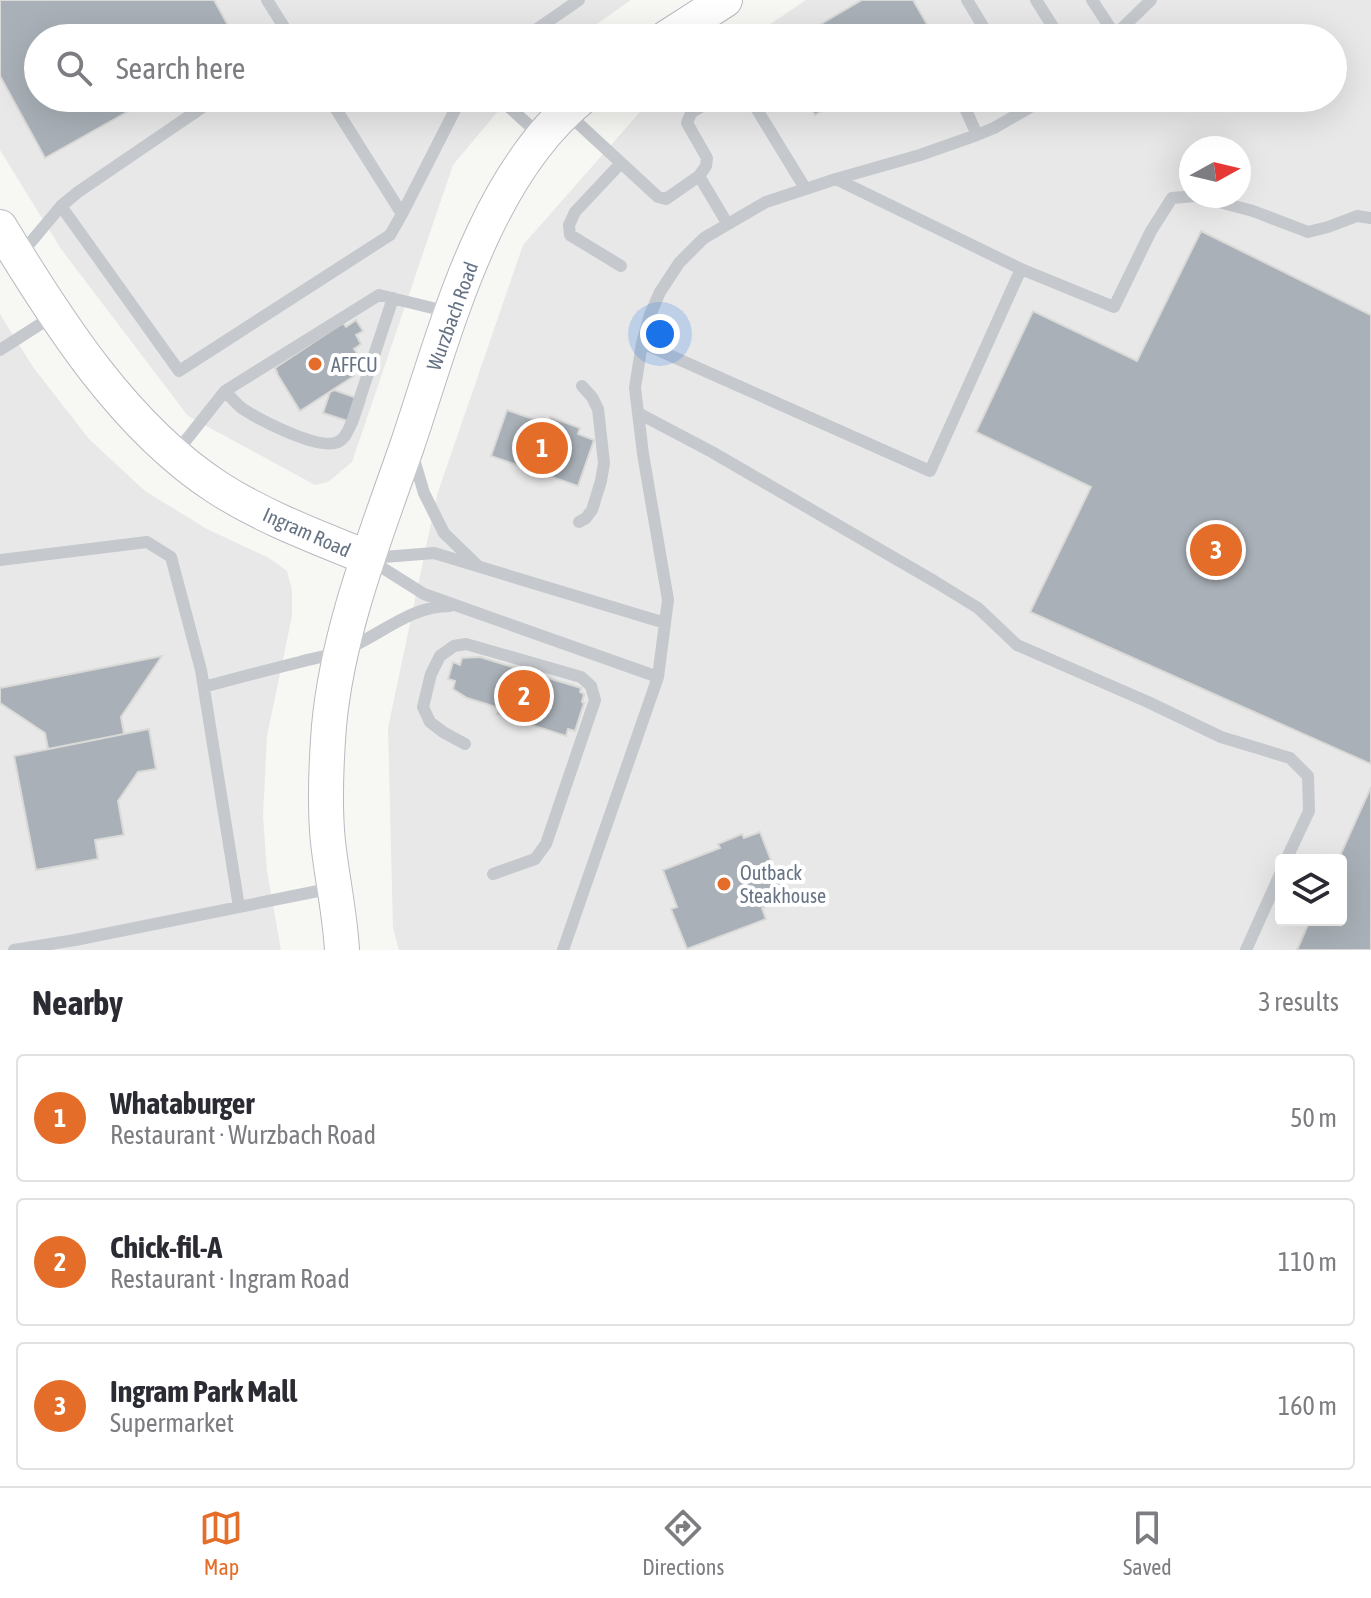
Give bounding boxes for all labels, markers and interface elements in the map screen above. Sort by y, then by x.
search box [24,24,1347,112]
icon: search [52,46,96,90]
text: Search here [116,51,245,85]
north arrow [1179,136,1251,208]
street label: Wurzbach Road [422,259,482,373]
your location [640,314,680,354]
place label: AFFCU [331,353,378,376]
marker: AFFCU [306,355,324,373]
pin: 1 [516,418,568,478]
street label: Ingram Road [260,502,354,562]
pin: 3 [1190,520,1242,580]
pin: 2 [498,666,550,726]
map controls [1275,854,1347,926]
button: layers [1275,854,1347,926]
place label: Outback Steakhouse [740,861,826,907]
marker: Outback Steakhouse [715,875,733,893]
text: Nearby [32,983,123,1022]
text: 3 results [1258,987,1339,1017]
text: Whataburger [110,1086,254,1120]
text: 1 [54,1103,66,1133]
text: 50 m [1290,1103,1337,1133]
text: Restaurant · Wurzbach Road [110,1120,376,1150]
text: Chick-fil-A [110,1230,222,1264]
text: 2 [54,1247,66,1277]
text: 110 m [1278,1247,1337,1277]
text: Restaurant · Ingram Road [110,1264,350,1294]
text: Ingram Park Mall [110,1374,297,1408]
text: 3 [54,1391,66,1421]
text: 160 m [1278,1391,1337,1421]
text: Supermarket [110,1408,234,1438]
tab: Map [199,1506,243,1580]
tab: Directions [642,1506,724,1580]
tab: Saved [1123,1506,1172,1580]

